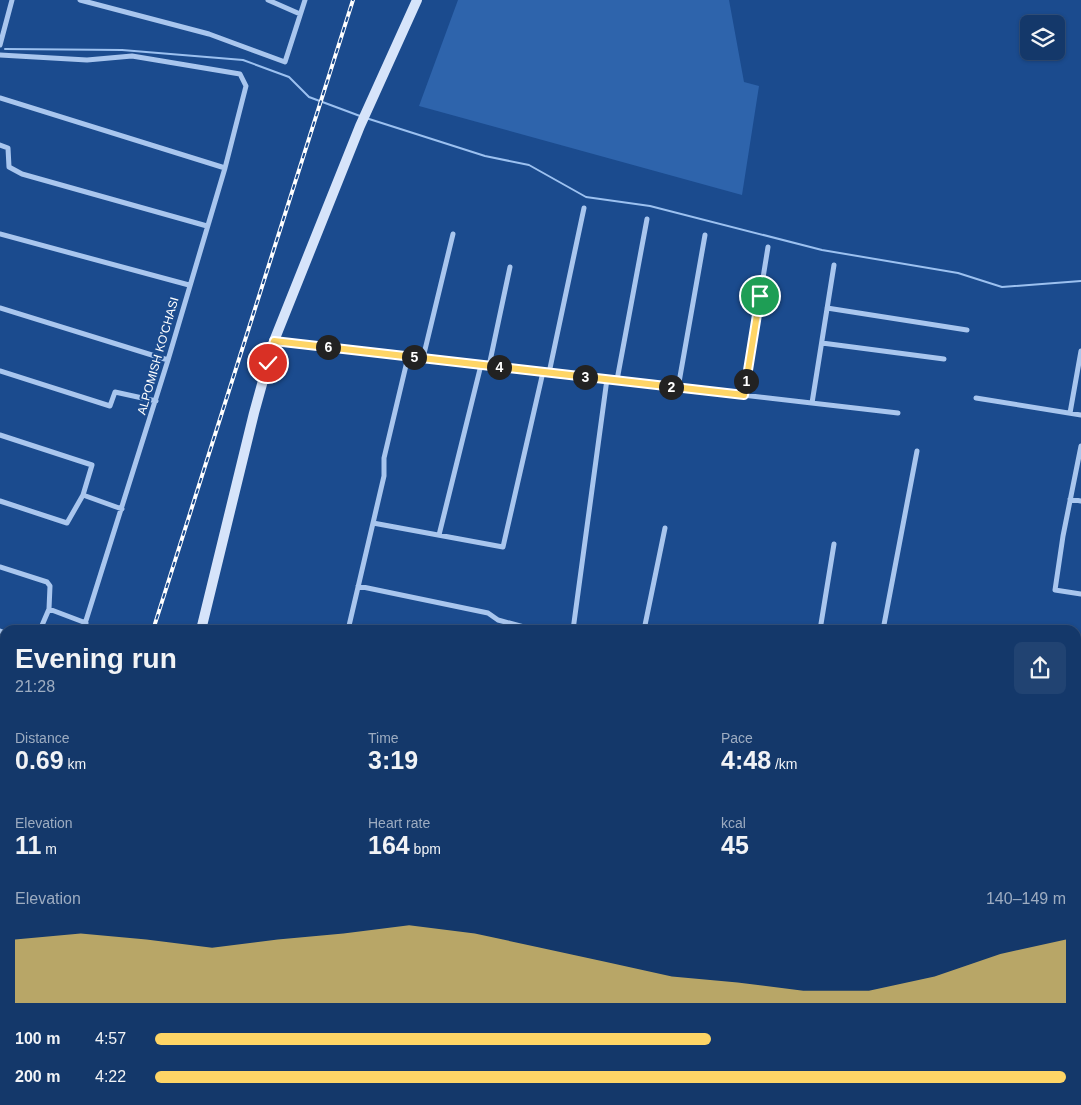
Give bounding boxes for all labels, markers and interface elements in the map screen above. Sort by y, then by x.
map controls [1020,15,1065,60]
button: layers [1020,15,1065,60]
pin [739,275,781,317]
icon: arrive [746,282,774,310]
street label: ALPOMISH KO'CHASI [135,296,181,416]
pin: 6 [316,334,340,360]
text: 6 [325,339,332,355]
pin [247,342,289,384]
pin: 5 [402,344,426,370]
icon: check [254,349,282,377]
text: 5 [411,349,418,365]
pin: 4 [486,354,512,380]
text: 4 [496,359,503,375]
pin: 3 [572,364,598,390]
pin: 1 [734,368,758,394]
text: 3 [582,369,589,385]
text: 1 [743,373,750,389]
pin: 2 [658,374,684,400]
text: 2 [668,379,675,395]
button: share [1014,642,1066,694]
text: Evening run [15,643,177,674]
text: 21:28 [15,678,55,695]
text: Distance [15,730,69,746]
text: Time [368,730,399,746]
text: Pace [721,730,753,746]
text: 0.69 [15,746,64,774]
text: 3:19 [368,746,418,774]
text: 4:48 [721,746,771,774]
text: km [64,756,86,772]
text: /km [771,756,798,772]
text: Elevation [15,815,73,831]
text: Heart rate [368,815,430,831]
text: kcal [721,815,746,831]
text: 11 [15,831,41,859]
text: 164 [368,831,410,859]
text: 45 [721,831,749,859]
text: m [41,841,57,857]
text: bpm [410,841,441,857]
text: Elevation [15,890,81,907]
text: 140–149 m [986,890,1066,907]
text: 100 m [15,1030,60,1047]
text: 4:57 [95,1030,126,1047]
text: 200 m [15,1068,60,1085]
text: 4:22 [95,1068,126,1085]

